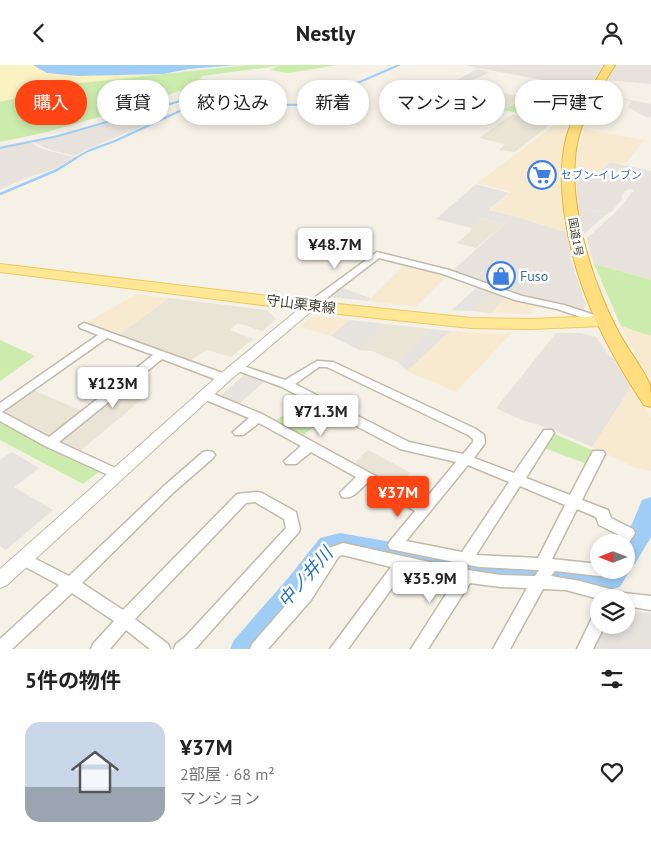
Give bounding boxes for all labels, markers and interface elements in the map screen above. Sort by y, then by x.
icon: back [25,19,53,47]
text: Nestly [296,19,355,47]
icon: person [598,19,626,47]
chip: 購入 [15,80,87,125]
chip: 賃貸 [97,80,169,125]
chip: 絞り込み [179,80,287,125]
chip: 新着 [297,80,369,125]
chip: マンション [379,80,505,125]
chip: 一戸建て [515,80,623,125]
supermarket icon: セブン-イレブン [527,160,557,190]
place label: セブン-イレブン [561,168,642,182]
street label: 国道1号 [566,217,586,257]
pin: ¥48.7M [294,227,376,270]
text: ¥48.7M [308,234,362,254]
shop icon: Fuso [486,261,516,291]
place label: Fuso [520,267,548,285]
street label: 守山栗東線 [265,291,337,317]
pin: ¥123M [78,367,148,409]
text: ¥123M [88,373,138,393]
pin: ¥71.3M [280,395,362,437]
text: ¥71.3M [294,401,348,421]
pin: ¥37M [368,475,428,518]
text: ¥37M [378,482,418,502]
north arrow [590,534,635,579]
map controls [590,534,635,634]
water label: 中ノ井川 [273,541,339,612]
pin: ¥35.9M [389,561,471,604]
text: ¥35.9M [403,568,457,588]
button: layers [590,589,635,634]
icon: filters [598,665,626,693]
text: 5件の物件 [25,667,121,694]
text: ¥37M [180,734,233,761]
icon: home [65,742,125,802]
icon: heart [598,758,626,786]
text: 2部屋 · 68 m² [180,764,275,784]
text: マンション [180,788,260,808]

